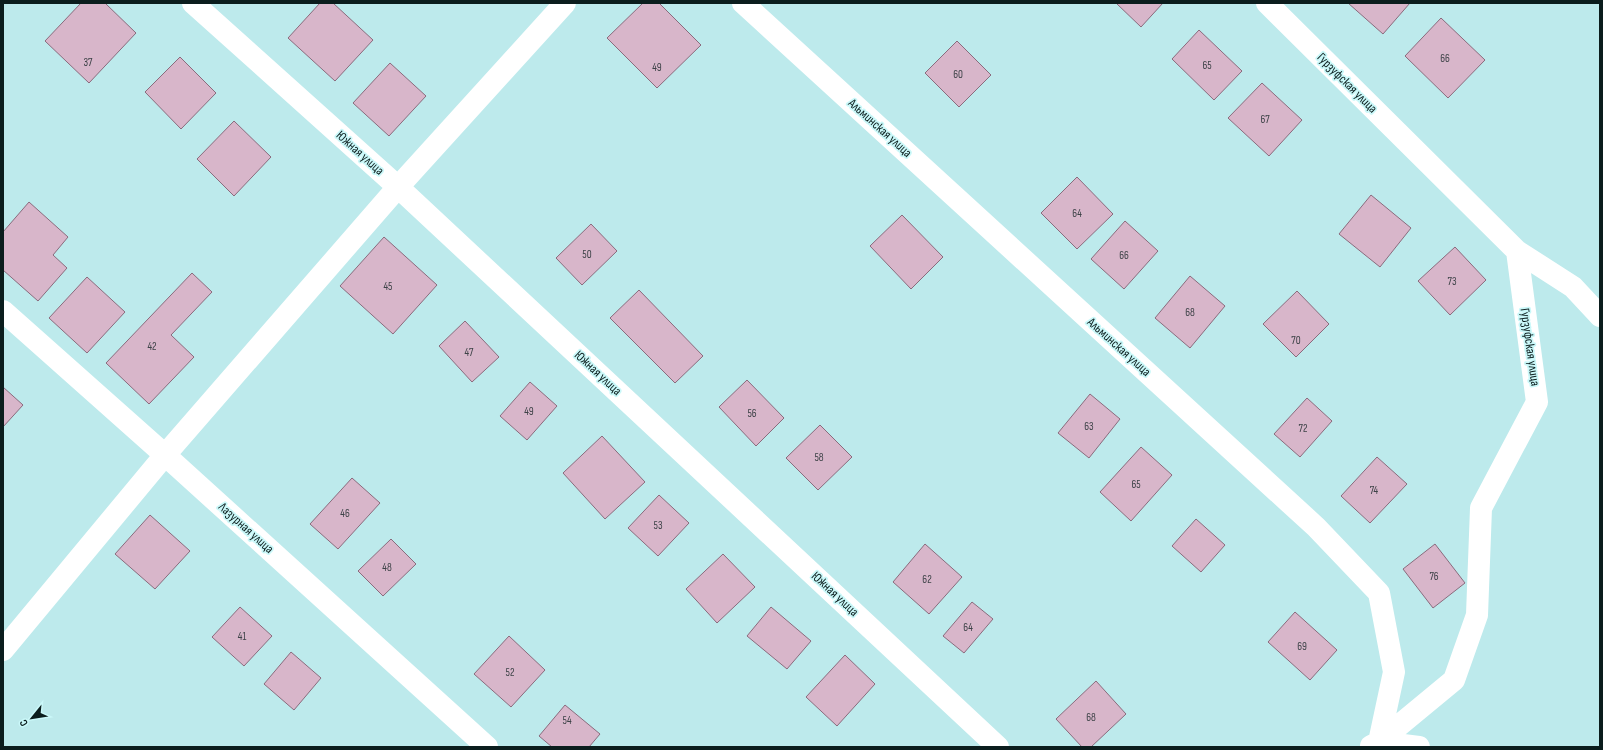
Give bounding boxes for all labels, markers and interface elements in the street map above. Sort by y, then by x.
street label: Гурзуфская улица [1314,50,1380,116]
house number: 66 [1440,52,1450,65]
house number: 37 [83,56,93,69]
house number: 65 [1202,59,1212,72]
house number: 49 [652,61,662,74]
house number: 60 [953,68,963,81]
street label: Альминская улица [844,95,915,161]
house number: 67 [1260,113,1270,126]
street label: Южная улица [333,127,387,179]
house number: 64 [1072,207,1082,220]
house number: 50 [582,248,592,261]
house number: 66 [1119,249,1129,262]
house number: 73 [1447,275,1457,288]
house number: 45 [383,280,393,293]
house number: 68 [1185,306,1195,319]
street label: Гурзуфская улица [1517,307,1543,387]
street label: Альминская улица [1083,314,1154,380]
house number: 70 [1291,334,1301,347]
house number: 42 [147,340,157,353]
house number: 47 [465,346,474,359]
street label: Южная улица [571,347,625,399]
house number: 49 [524,405,534,418]
house number: 56 [747,407,757,420]
house number: 63 [1084,420,1094,433]
house number: 72 [1299,422,1308,435]
house number: 58 [814,451,824,464]
house number: 65 [1131,478,1141,491]
house number: 74 [1370,484,1379,497]
street label: Лазурная улица [214,498,277,557]
house number: 46 [340,507,350,520]
house number: 53 [653,519,663,532]
house number: 48 [382,561,392,574]
street label: Южная улица [808,568,862,620]
house number: 76 [1429,570,1439,583]
house number: 62 [922,573,932,586]
house number: 64 [963,621,973,634]
house number: 41 [238,630,246,643]
house number: 69 [1297,640,1307,653]
house number: 52 [506,666,515,679]
north arrow [12,698,52,738]
house number: 68 [1086,711,1096,724]
house number: 54 [562,714,572,727]
text: С [17,717,31,728]

